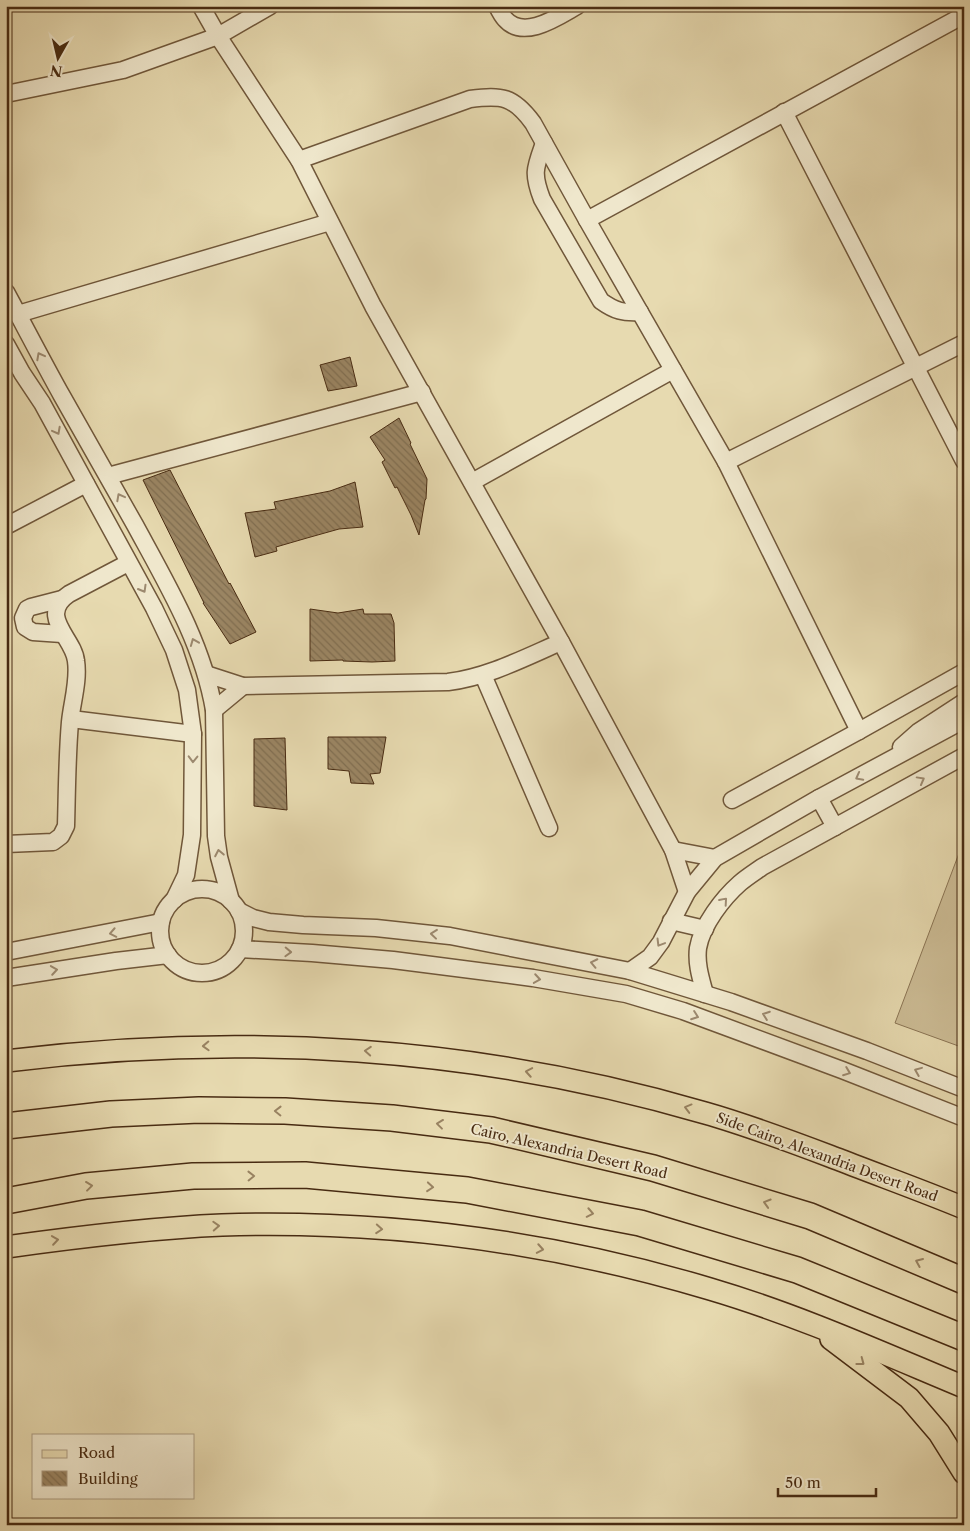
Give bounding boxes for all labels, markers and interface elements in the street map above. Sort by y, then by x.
north arrow [32,32,82,82]
text: N [49,61,63,81]
one-way arrow [36,352,46,361]
one-way arrow [51,426,61,435]
one-way arrow [116,494,126,503]
one-way arrow [137,584,147,593]
one-way arrow [190,638,200,647]
one-way arrow [188,756,198,764]
one-way arrow [856,771,865,781]
one-way arrow [916,776,925,786]
one-way arrow [214,849,225,858]
one-way arrow [718,897,727,906]
one-way arrow [109,927,118,937]
one-way arrow [430,929,438,940]
one-way arrow [656,937,666,946]
one-way arrow [285,947,293,957]
one-way arrow [589,958,598,969]
one-way arrow [50,965,59,975]
one-way arrow [533,973,541,984]
one-way arrow [690,1010,698,1020]
one-way arrow [762,1011,771,1021]
one-way arrow [202,1041,210,1051]
one-way arrow [364,1046,372,1057]
one-way arrow [842,1066,851,1076]
one-way arrow [525,1067,534,1077]
one-way arrow [915,1067,923,1077]
one-way arrow [683,1103,692,1114]
one-way arrow [274,1106,282,1116]
street label: Side Cairo, Alexandria Desert Road [714,1108,941,1206]
one-way arrow [436,1119,444,1130]
street label: Cairo, Alexandria Desert Road [469,1120,670,1183]
one-way arrow [247,1171,255,1181]
one-way arrow [85,1181,93,1192]
one-way arrow [426,1181,434,1192]
one-way arrow [764,1199,772,1209]
one-way arrow [586,1208,595,1218]
one-way arrow [213,1220,221,1231]
one-way arrow [375,1223,383,1234]
one-way arrow [50,1236,59,1246]
one-way arrow [535,1243,544,1253]
one-way arrow [915,1257,924,1268]
one-way arrow [855,1356,865,1365]
legend [32,1434,195,1498]
text: Road [78,1443,115,1462]
scale bar [778,1466,875,1498]
text: Building [78,1469,138,1488]
text: 50 m [785,1473,821,1492]

